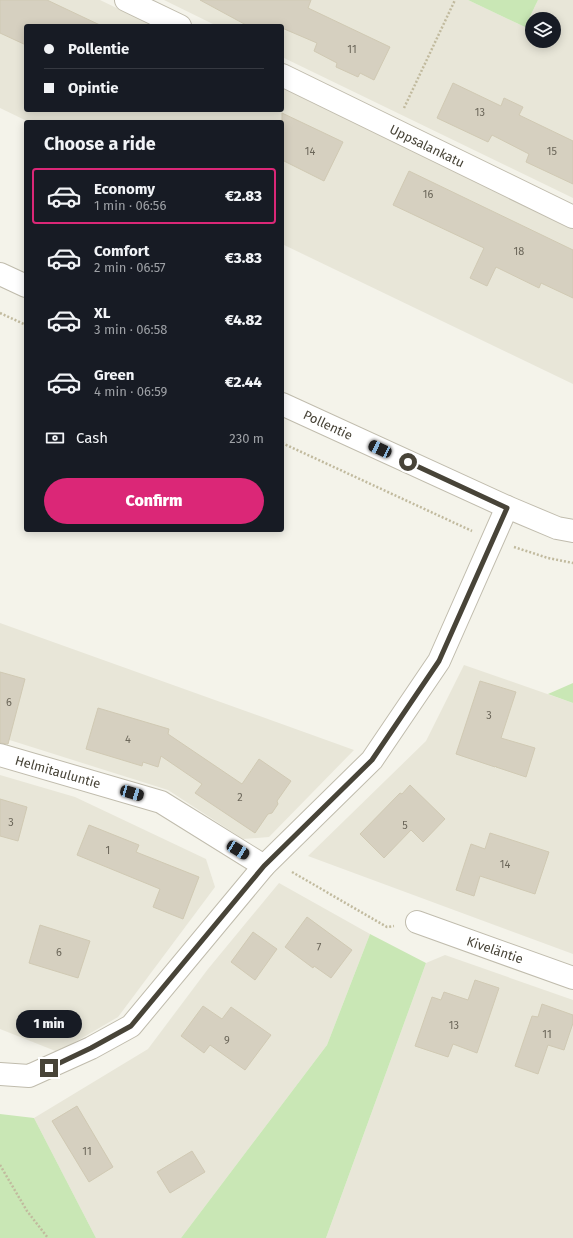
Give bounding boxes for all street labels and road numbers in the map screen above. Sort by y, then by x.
street label: Uppsalankatu [387,121,467,171]
street label: Pollentie [301,407,355,443]
street label: Helmitauluntie [14,753,102,791]
street label: Kiveläntie [465,933,525,967]

